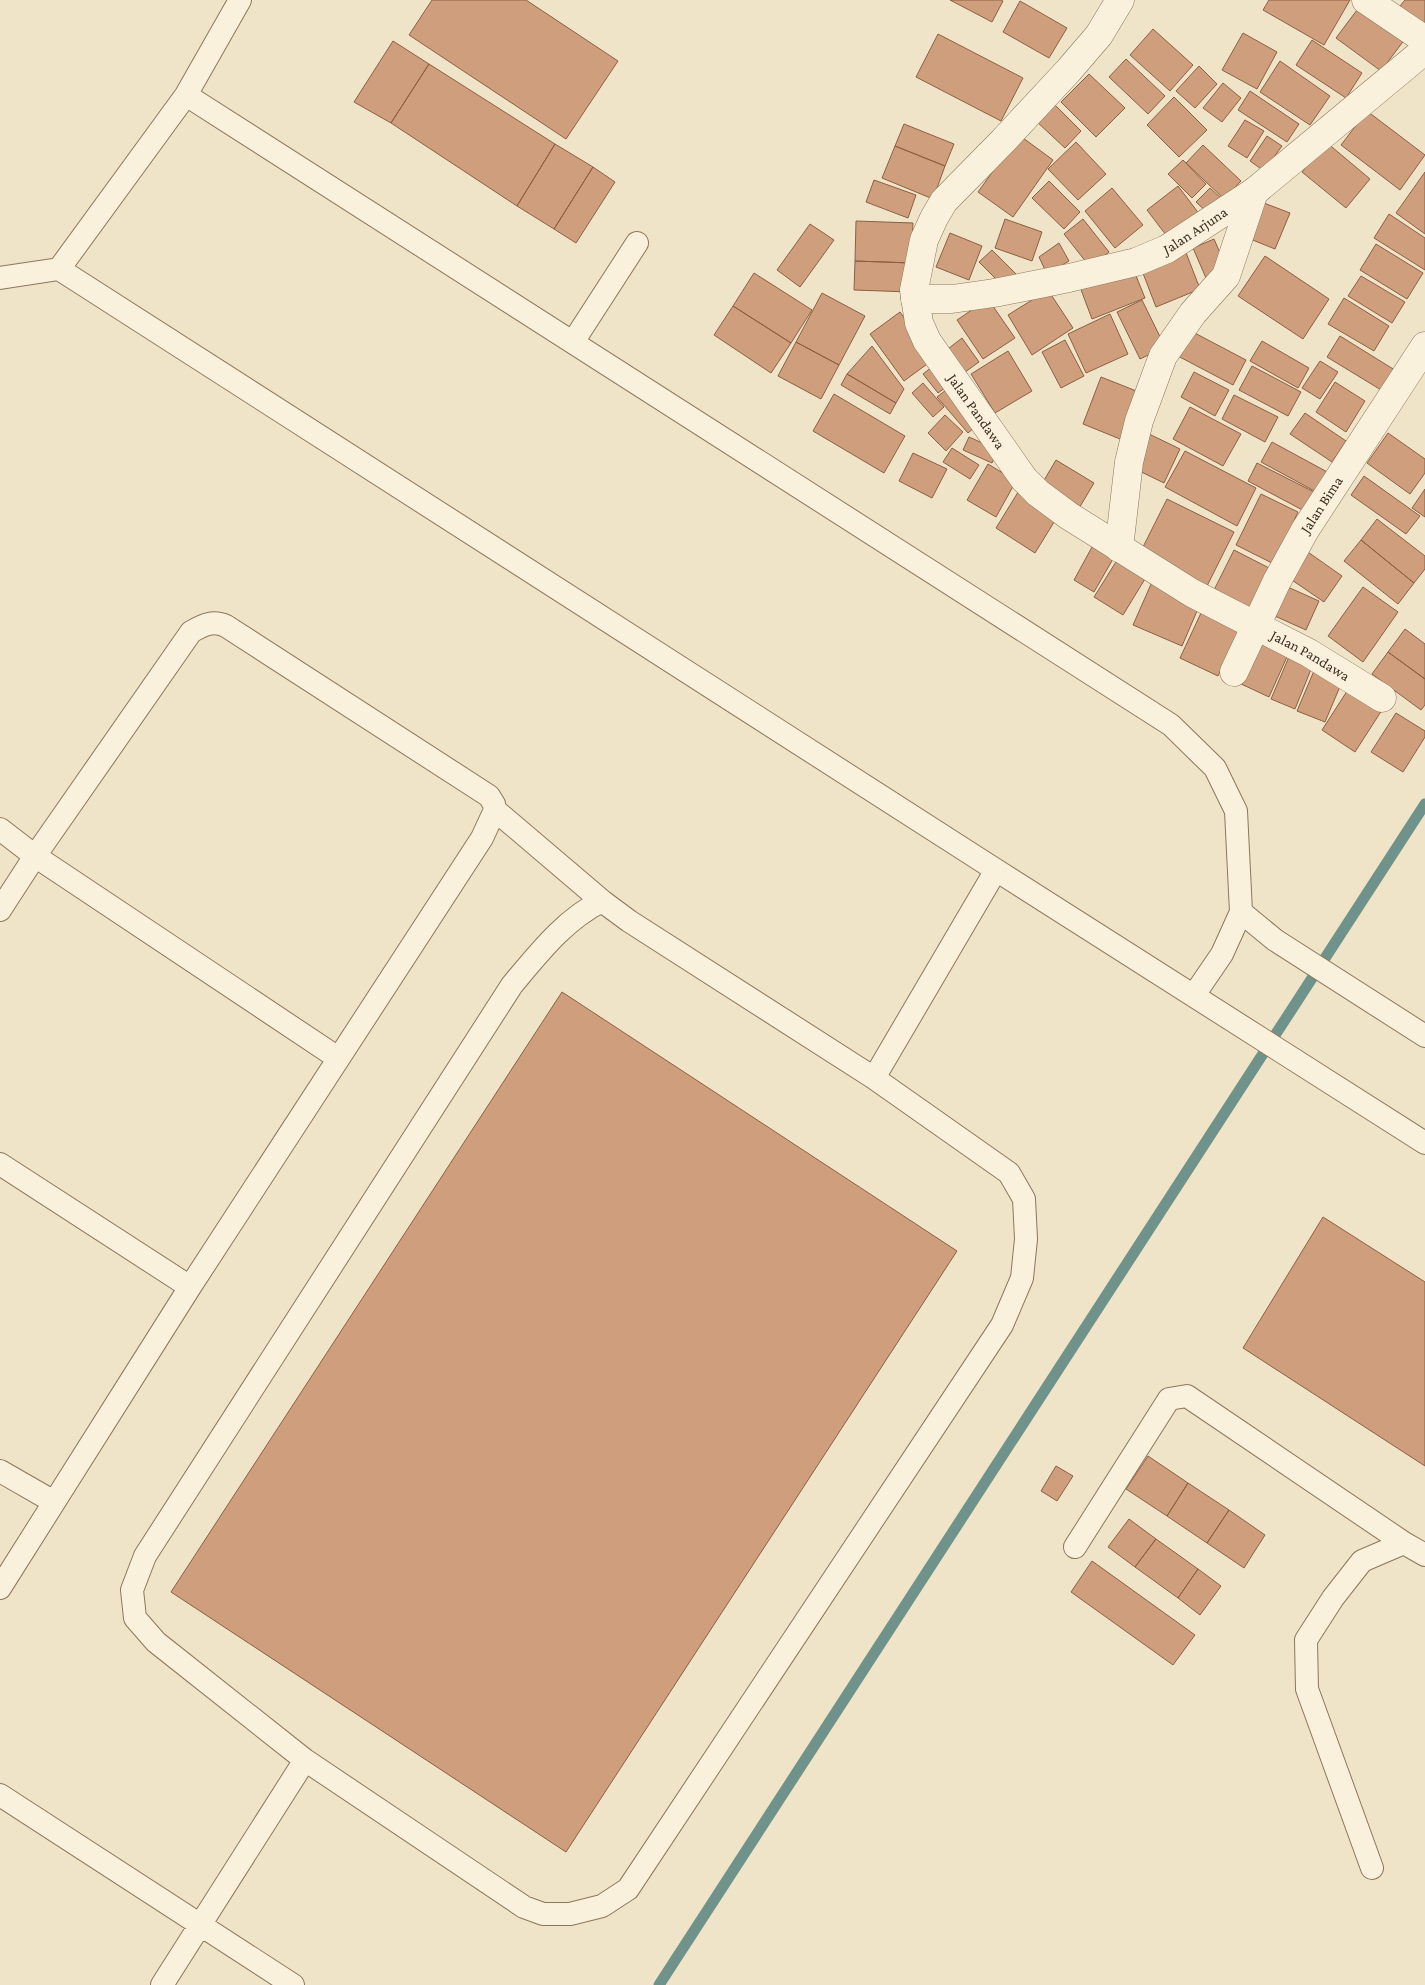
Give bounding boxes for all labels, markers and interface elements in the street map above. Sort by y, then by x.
street label: Jalan Arjuna [1159,204,1230,259]
street label: Jalan Pandawa [943,369,1008,452]
street label: Jalan Bima [1296,473,1346,538]
street label: Jalan Pandawa [1266,626,1353,684]

